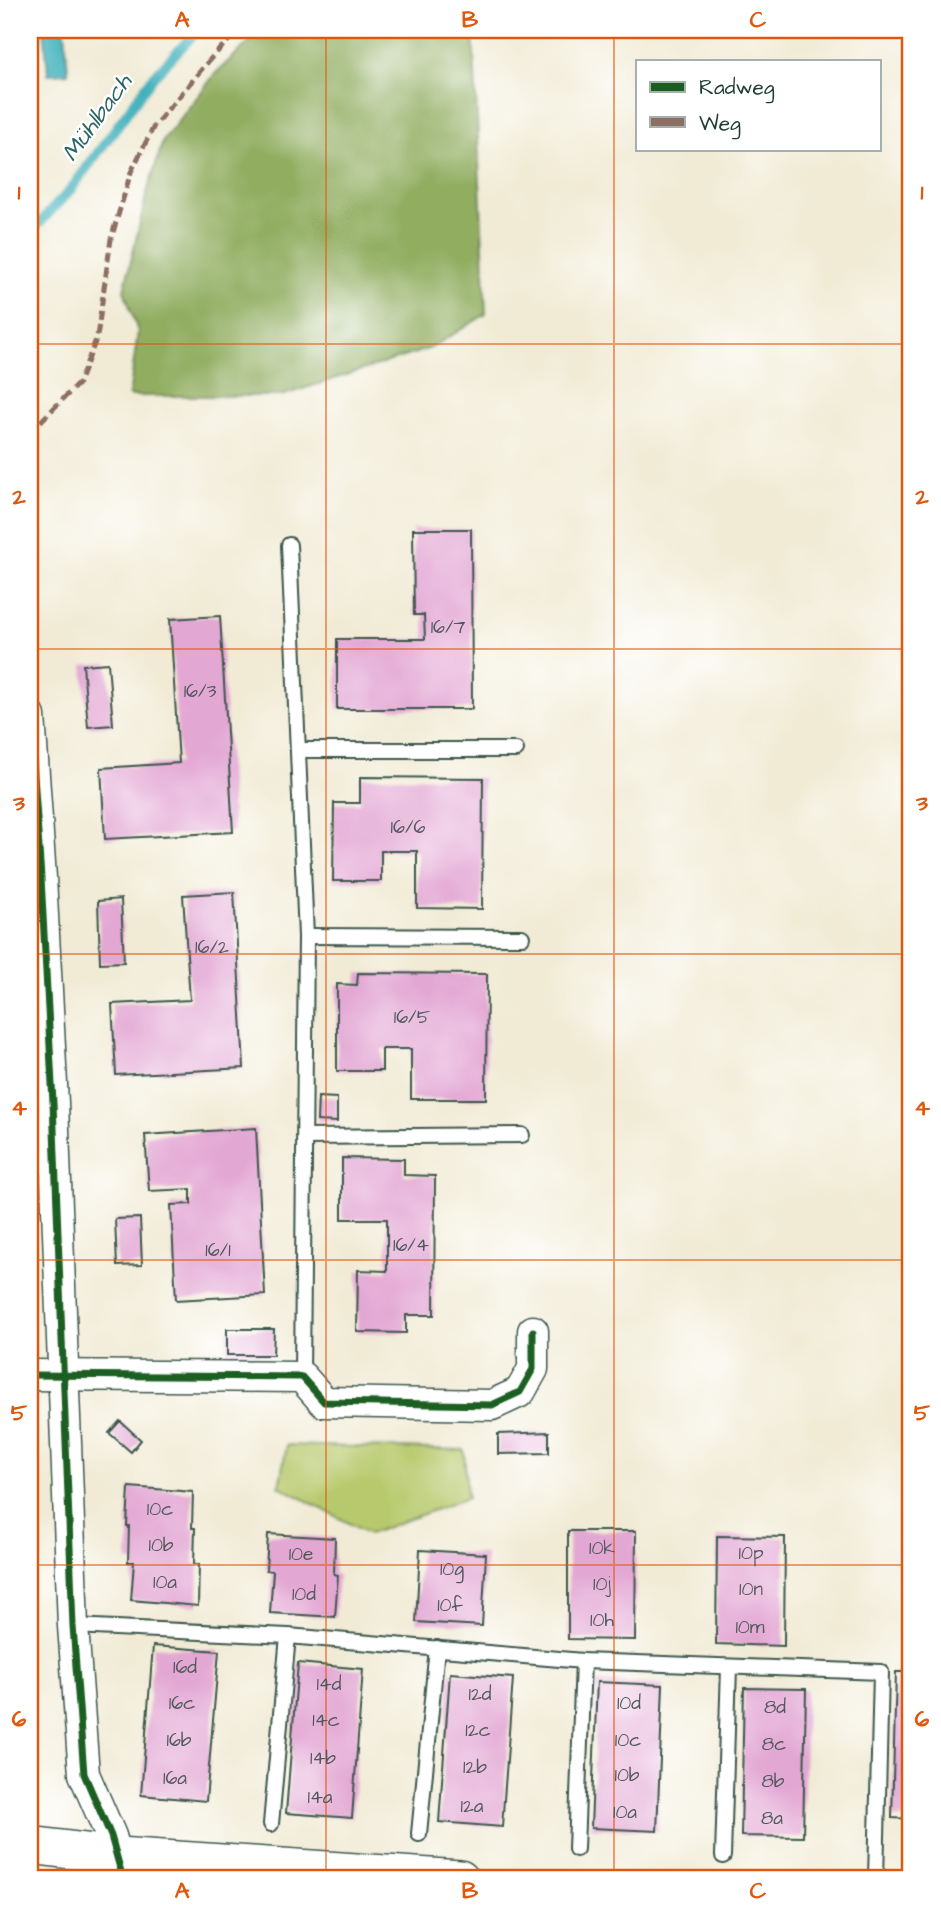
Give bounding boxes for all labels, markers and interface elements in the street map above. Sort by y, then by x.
text: A [175,4,190,36]
text: B [462,4,479,36]
text: C [750,4,767,36]
legend [636,60,881,150]
water label: Mühlbach [54,66,141,169]
text: Radweg [699,73,775,104]
text: Weg [699,109,741,140]
text: 1 [18,176,21,208]
text: 1 [921,176,924,208]
text: 2 [11,481,26,513]
text: 2 [914,481,929,513]
house number: 16/7 [431,614,466,641]
house number: 16/3 [184,678,217,705]
text: 3 [12,787,25,819]
text: 3 [915,787,928,819]
house number: 16/6 [391,814,426,841]
house number: 16/2 [195,934,229,961]
house number: 16/5 [394,1004,431,1031]
text: 4 [11,1092,27,1124]
text: 4 [914,1092,930,1124]
house number: 16/4 [393,1232,429,1259]
house number: 16/1 [205,1237,231,1264]
text: 5 [11,1397,28,1429]
text: 5 [914,1397,931,1429]
house number: 10c [147,1496,173,1523]
house number: 10b [148,1532,174,1559]
house number: 10k [589,1535,615,1562]
house number: 10p [739,1540,764,1567]
house number: 10e [289,1541,313,1568]
house number: 10g [440,1556,464,1584]
house number: 10a [153,1569,177,1596]
house number: 10j [593,1571,612,1598]
house number: 10n [739,1576,763,1603]
house number: 10d [292,1581,316,1608]
house number: 10f [437,1592,464,1619]
house number: 10h [590,1607,615,1634]
house number: 10m [735,1614,765,1641]
house number: 16d [173,1654,197,1681]
house number: 14d [316,1671,342,1698]
house number: 12d [468,1681,492,1708]
house number: 16c [169,1690,195,1717]
house number: 10d [617,1690,641,1717]
house number: 8d [764,1694,786,1721]
text: 6 [12,1703,27,1735]
text: 6 [915,1703,930,1735]
house number: 14c [312,1707,340,1734]
house number: 12c [465,1717,491,1744]
house number: 16b [166,1727,192,1754]
house number: 10c [615,1727,641,1754]
house number: 8c [762,1731,786,1758]
house number: 14b [310,1745,336,1772]
house number: 12b [463,1754,487,1781]
house number: 10b [614,1762,640,1789]
house number: 16a [163,1765,187,1792]
house number: 8b [762,1768,785,1795]
house number: 14a [307,1784,333,1811]
house number: 12a [461,1793,484,1820]
house number: 10a [613,1799,637,1826]
house number: 8a [761,1805,783,1832]
text: A [175,1875,190,1907]
text: B [462,1875,479,1907]
text: C [750,1875,767,1907]

